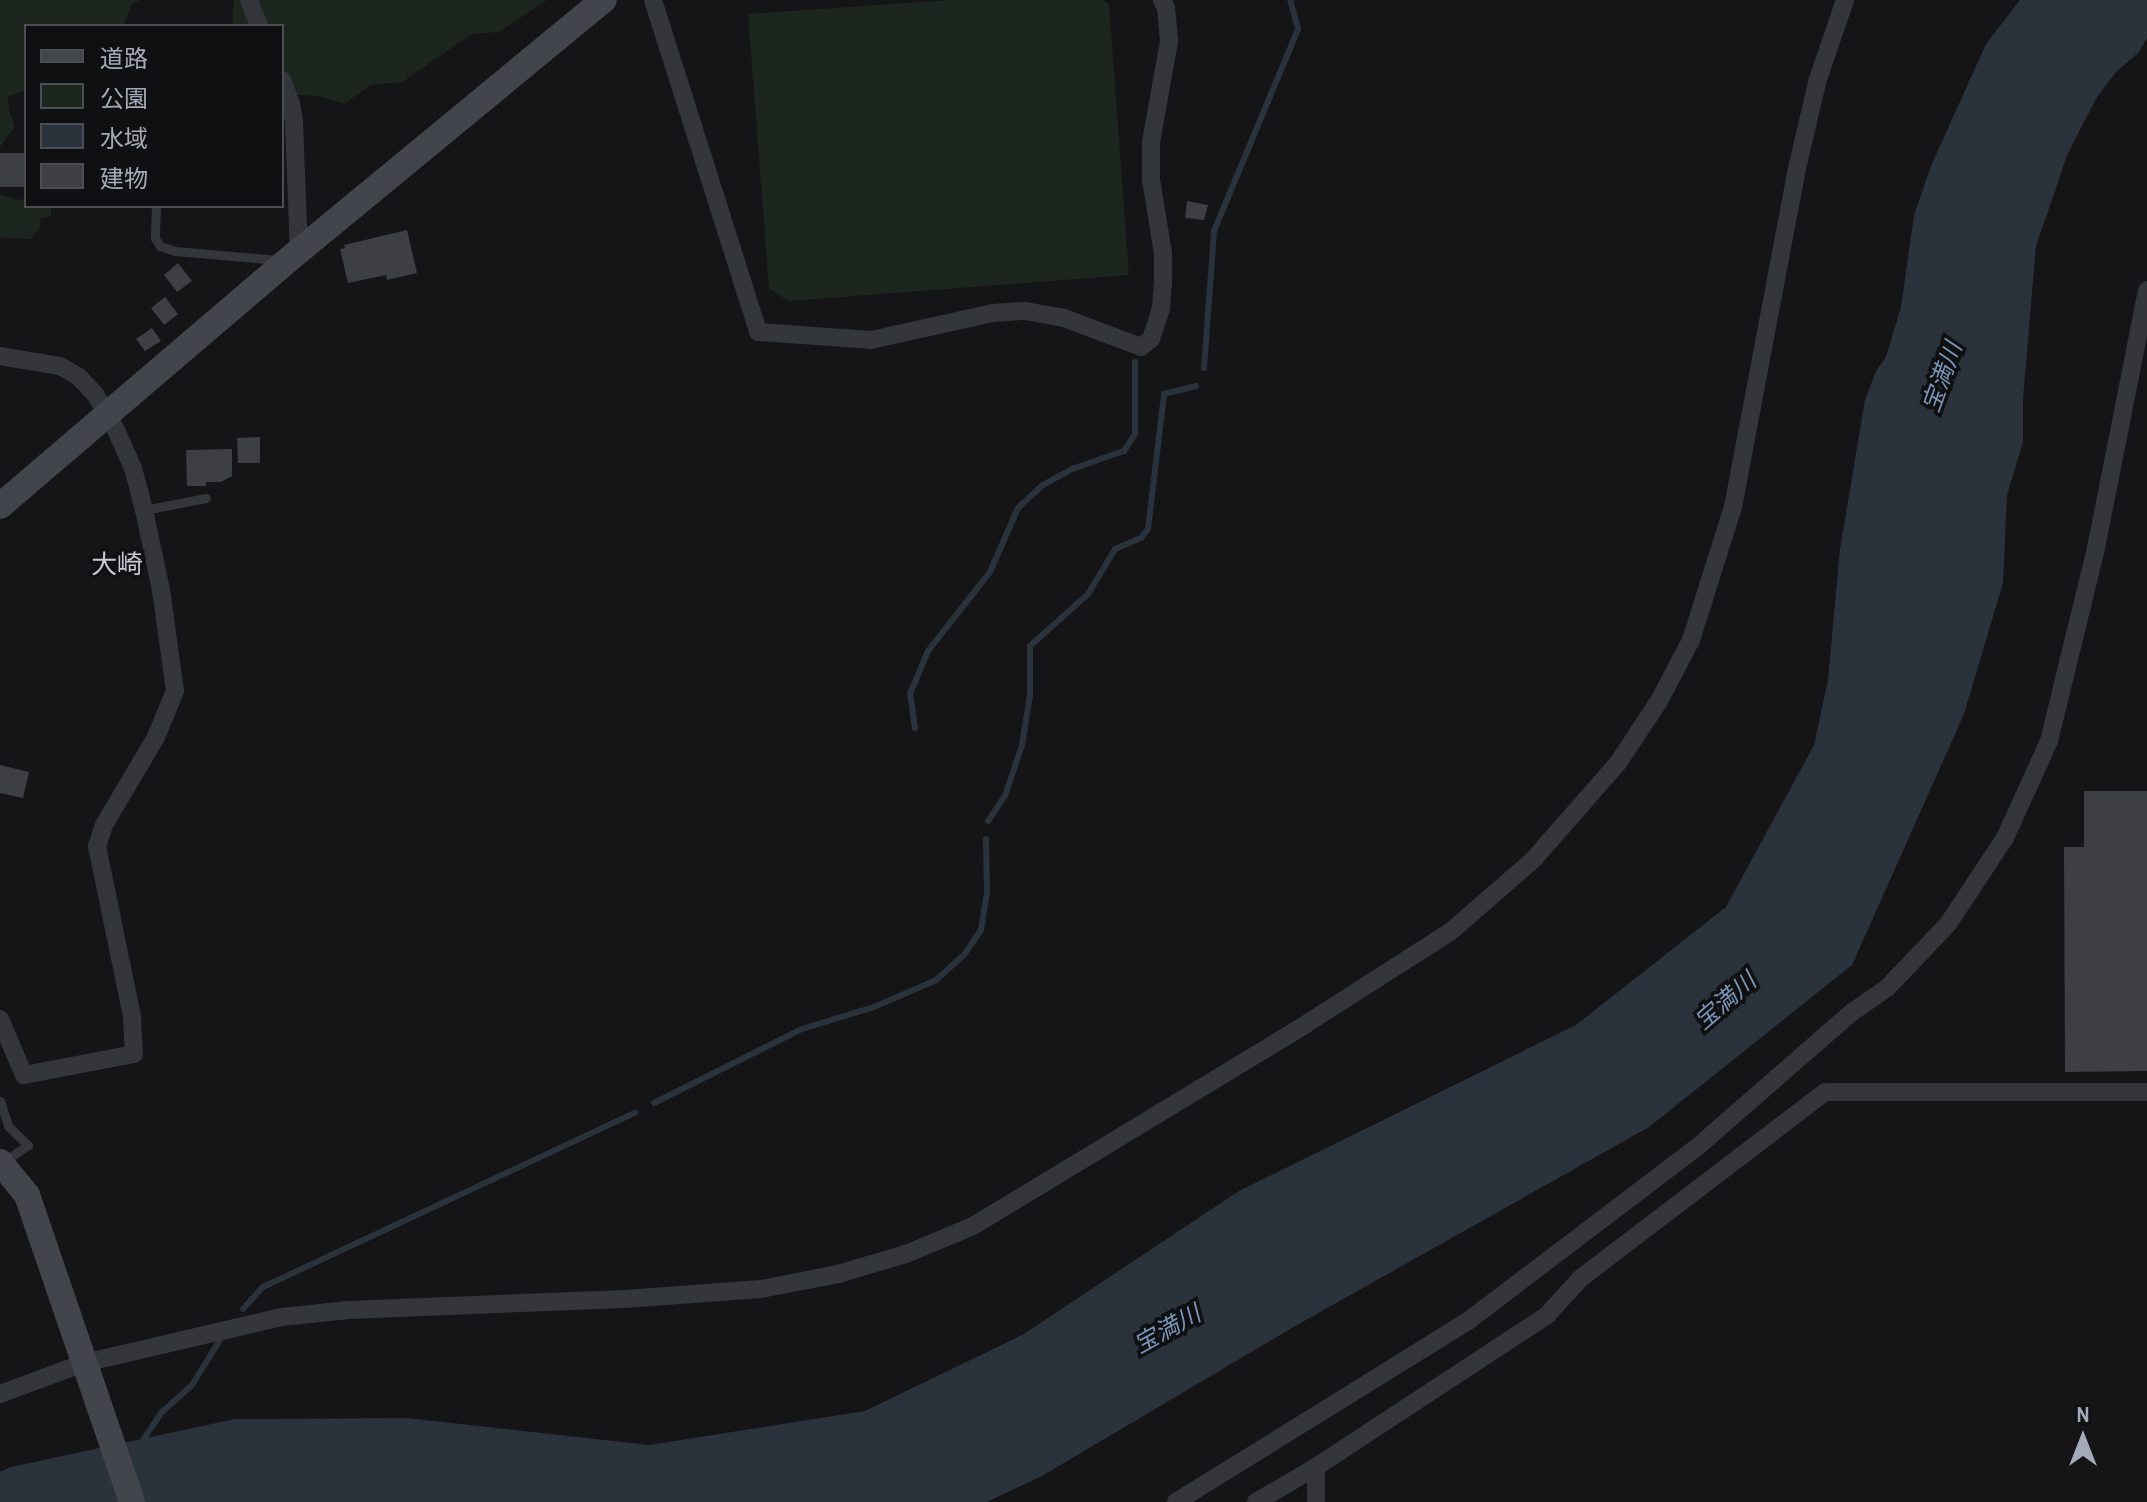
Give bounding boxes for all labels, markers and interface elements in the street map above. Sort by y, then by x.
legend [24,24,284,208]
text: 道路 [100,42,148,74]
text: 公園 [100,82,148,114]
text: 水域 [100,122,148,154]
text: 建物 [100,162,148,194]
water label: 宝満川 [1916,338,1968,416]
district label: 大崎 [91,548,143,580]
water label: 宝満川 [1688,967,1762,1035]
water label: 宝満川 [1129,1299,1205,1359]
north arrow [2043,1398,2123,1478]
text: N [2076,1399,2090,1429]

